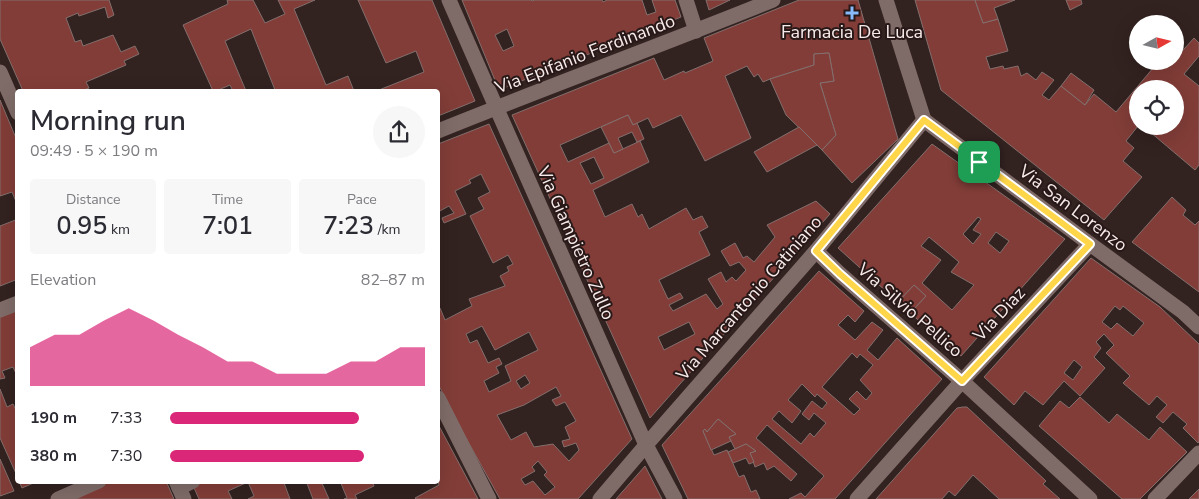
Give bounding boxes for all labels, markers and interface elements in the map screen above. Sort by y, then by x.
marker: Farmacia De Luca [846,7,858,19]
street label: Via Epifanio Ferdinando [491,9,678,100]
north arrow [1129,15,1184,70]
map controls [1129,15,1184,135]
place label: Farmacia De Luca [781,20,923,44]
button: locate [1129,80,1184,135]
text: Morning run [30,102,186,140]
button: share [373,106,425,158]
text: 09:49 · 5 × 190 m [30,140,158,162]
pin [958,141,1000,183]
icon: arrive [965,148,993,176]
street label: Via San Lorenzo [1013,159,1132,257]
street label: Via Giampietro Zullo [531,162,621,323]
text: Distance [66,190,120,209]
text: Time [212,190,243,209]
text: Pace [347,190,377,209]
text: 0.95 [56,209,107,243]
text: 7:01 [202,209,253,243]
text: 7:23 [323,209,374,243]
street label: Via Marcantonio Catiniano [670,210,827,386]
text: km [107,220,130,239]
text: /km [374,220,401,239]
street label: Via Silvio Pellico [851,257,968,363]
text: Elevation [30,269,96,291]
text: 82–87 m [361,269,425,291]
street label: Via Diaz [967,282,1030,347]
text: 190 m [30,407,77,429]
text: 7:33 [110,407,142,429]
text: 380 m [30,445,77,467]
text: 7:30 [110,445,142,467]

